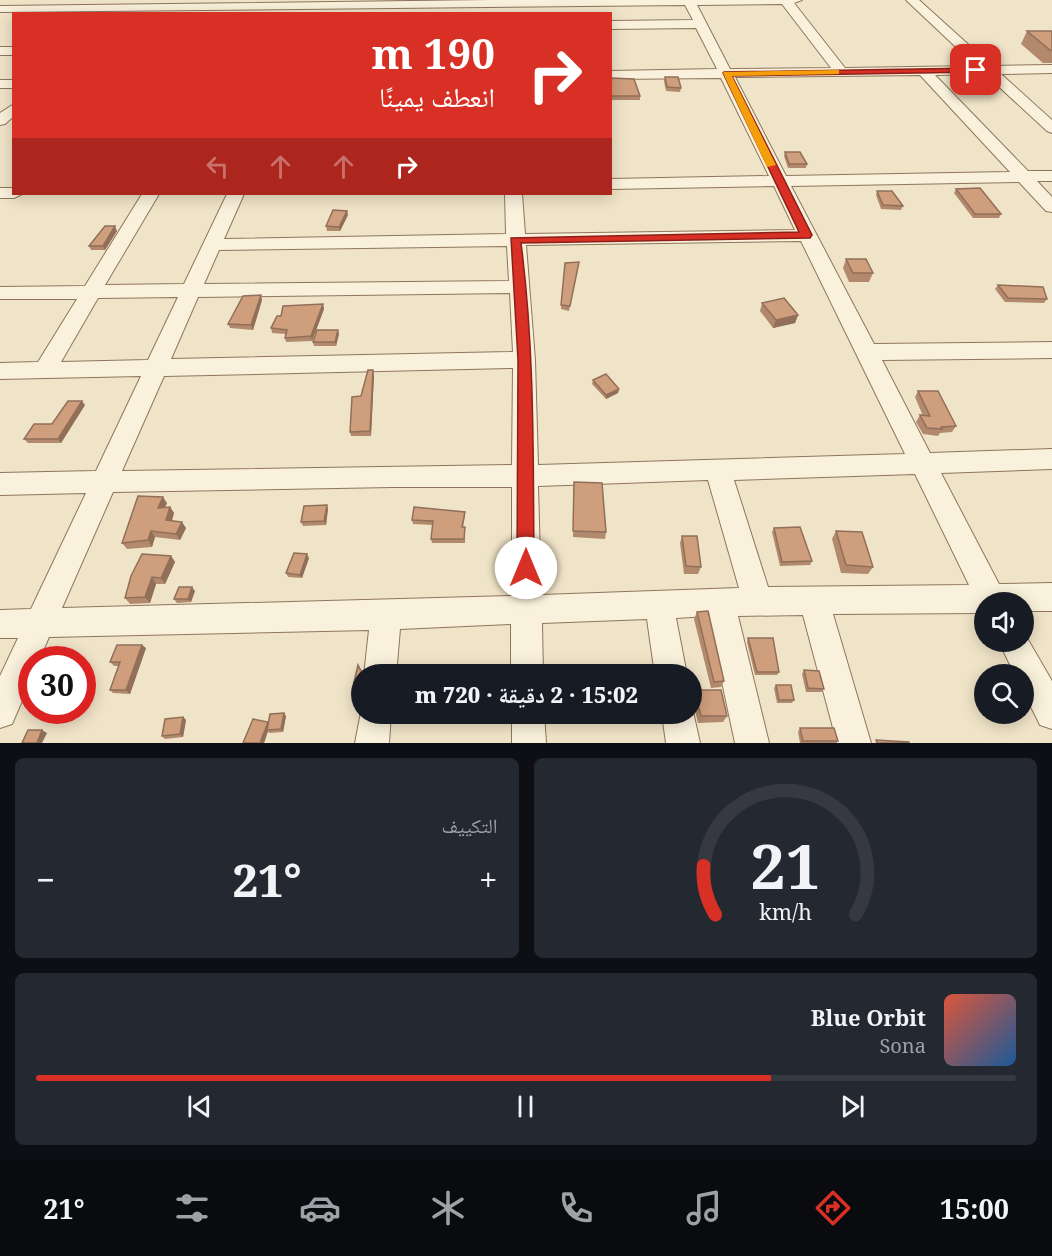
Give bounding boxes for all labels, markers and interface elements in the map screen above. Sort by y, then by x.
text: 190 m [371,24,495,81]
icon: right [516,36,594,114]
pin [950,44,1001,95]
icon: arrive [959,53,992,86]
text: انعطف يمينًا [379,78,495,115]
icon: left [201,150,234,183]
icon: ahead [264,150,297,183]
icon: ahead [327,150,360,183]
icon: right [390,150,423,183]
position arrow [494,536,558,600]
map controls [974,592,1034,724]
button: sound [974,592,1034,652]
speed limit sign: 30 [18,646,96,724]
button: search [974,664,1034,724]
text: 15:02 · 2 دقيقة · 720 m [415,679,638,709]
text: التكييف [441,812,498,839]
text: 21 [750,822,821,907]
text: 21° [233,849,302,910]
text: − [36,857,55,902]
text: + [479,857,498,902]
text: km/h [759,897,812,926]
text: Blue Orbit [811,1002,926,1032]
text: Sona [879,1032,926,1059]
icon: previous [183,1090,216,1123]
icon: pause [509,1090,542,1123]
icon: next [836,1090,869,1123]
icon: filters [171,1187,213,1229]
icon: car [299,1187,341,1229]
icon: climate [427,1187,469,1229]
icon: phone [555,1187,597,1229]
icon: music [683,1187,725,1229]
icon: directions [812,1187,854,1229]
text: 21° [43,1190,84,1227]
text: 15:00 [940,1190,1009,1227]

